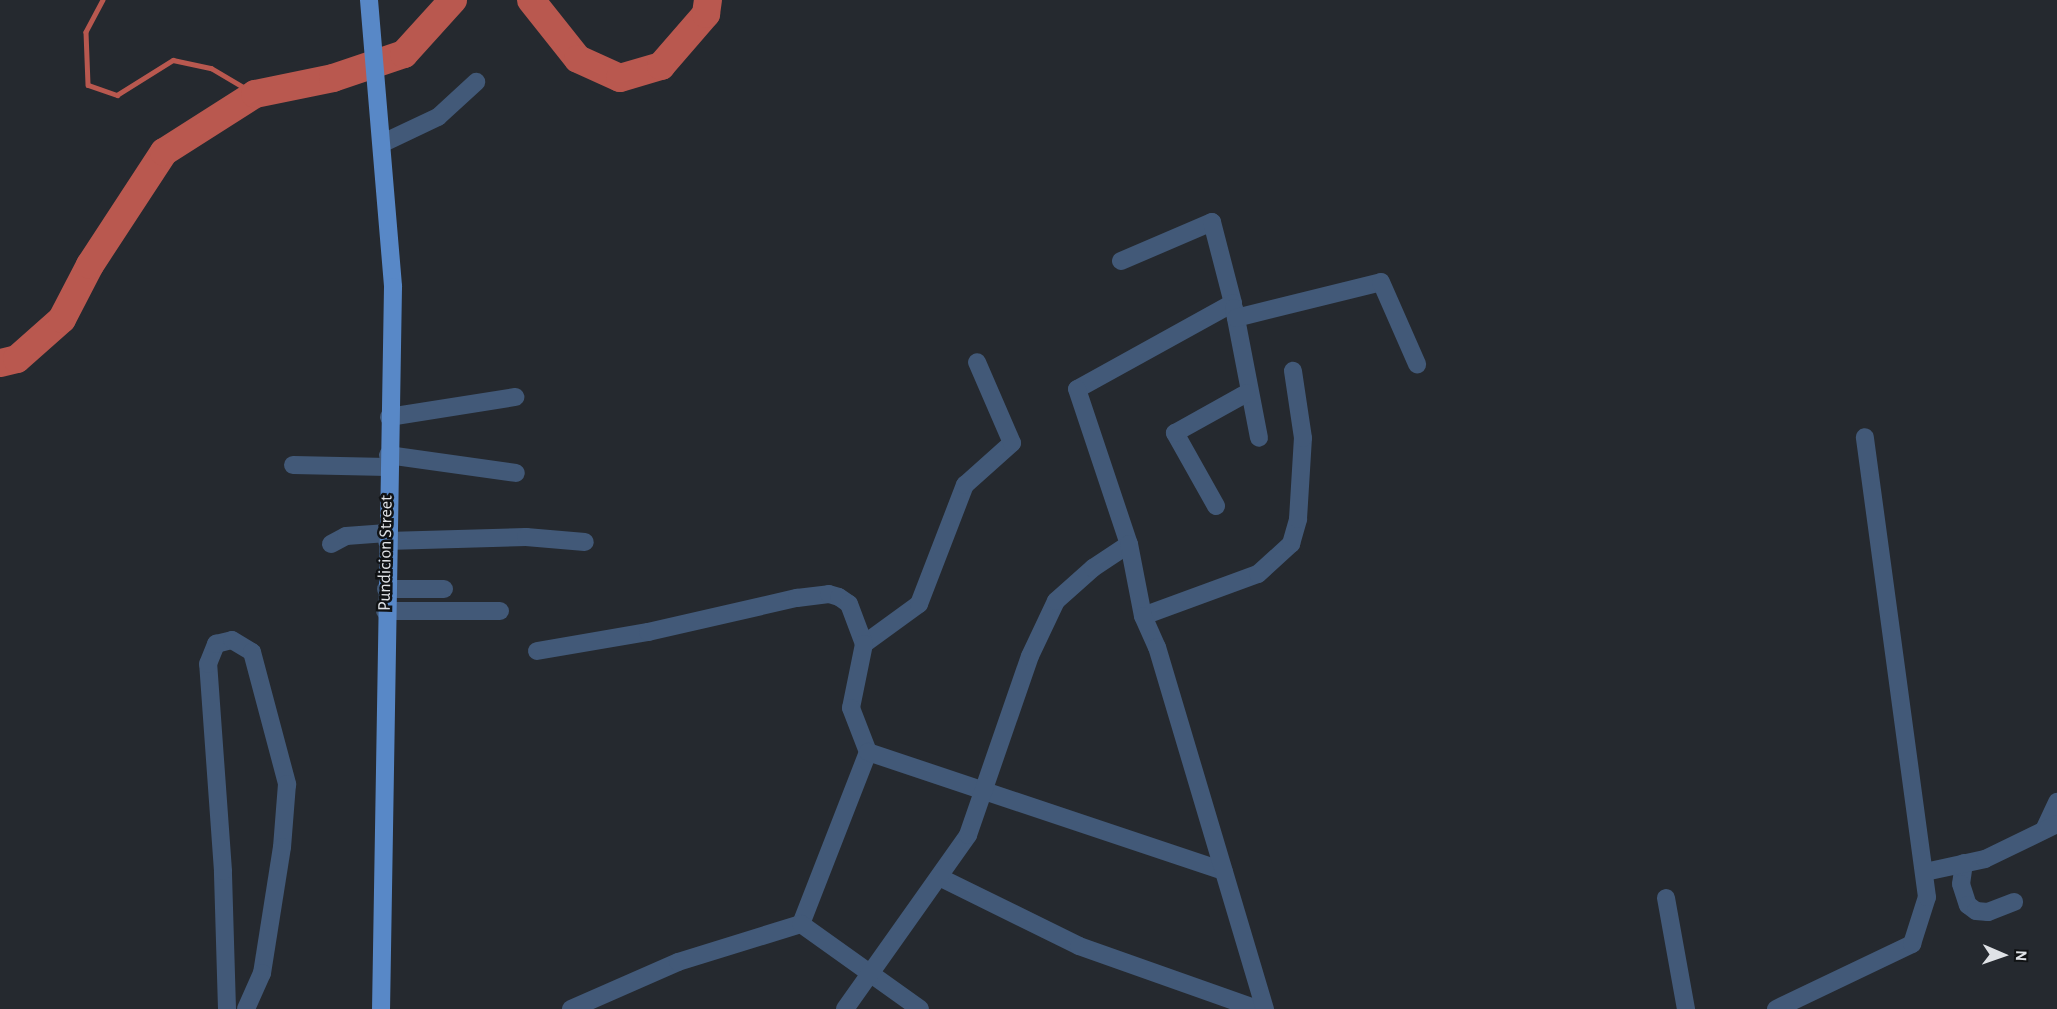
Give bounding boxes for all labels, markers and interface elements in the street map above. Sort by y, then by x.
street label: Pundicion Street [374,495,398,611]
north arrow [1973,925,2033,985]
text: N [2013,950,2029,961]

